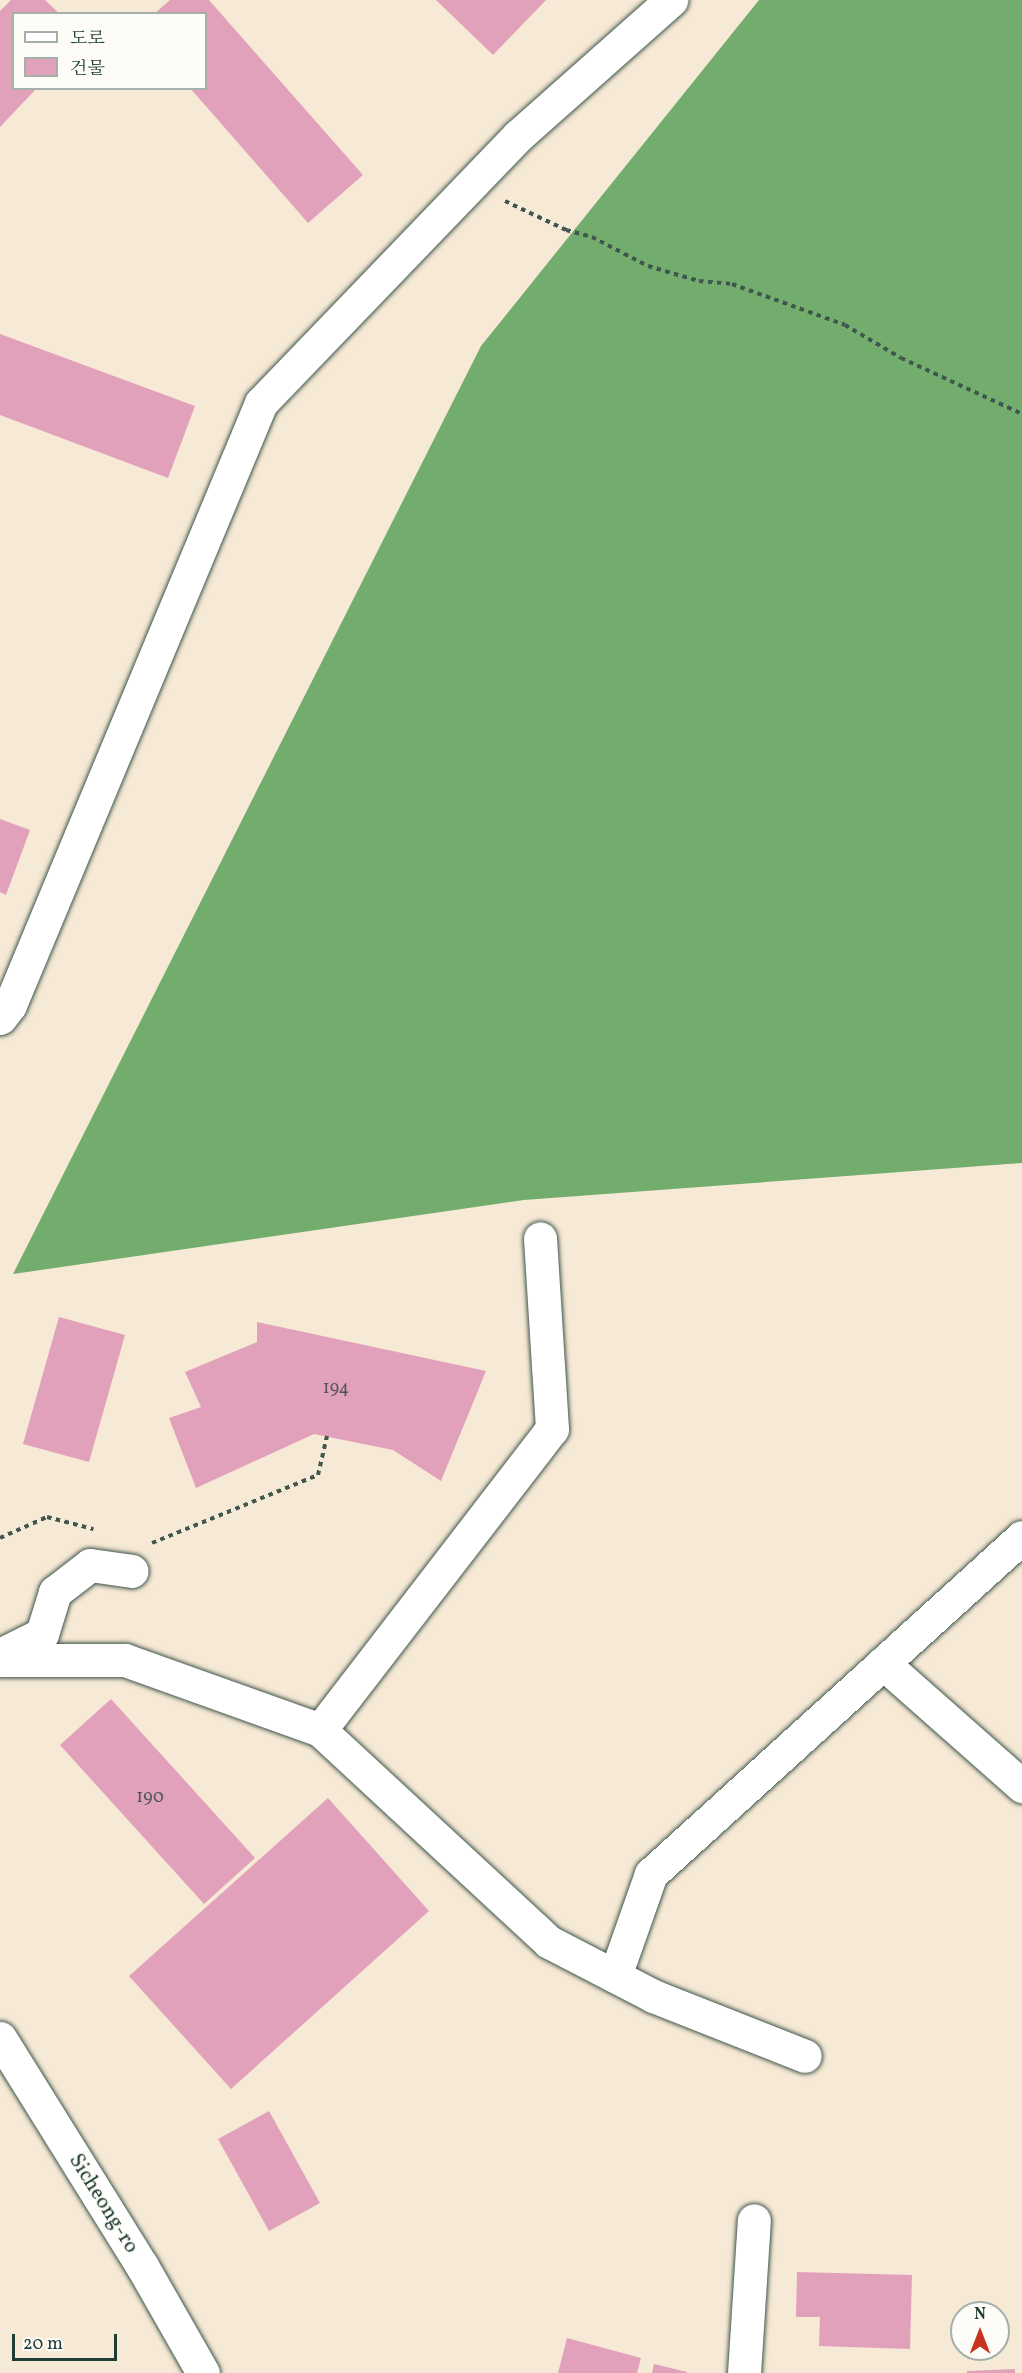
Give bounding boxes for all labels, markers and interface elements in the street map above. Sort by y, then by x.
legend [12,12,207,90]
text: 도로 [70,27,105,52]
text: 건물 [70,57,105,82]
house number: 194 [323,1378,349,1400]
house number: 190 [136,1787,164,1809]
street label: Sicheong-ro [63,2150,143,2258]
north arrow [950,2301,1010,2361]
text: N [974,2304,986,2326]
scale bar [15,2322,120,2360]
text: 20 m [23,2332,63,2357]

